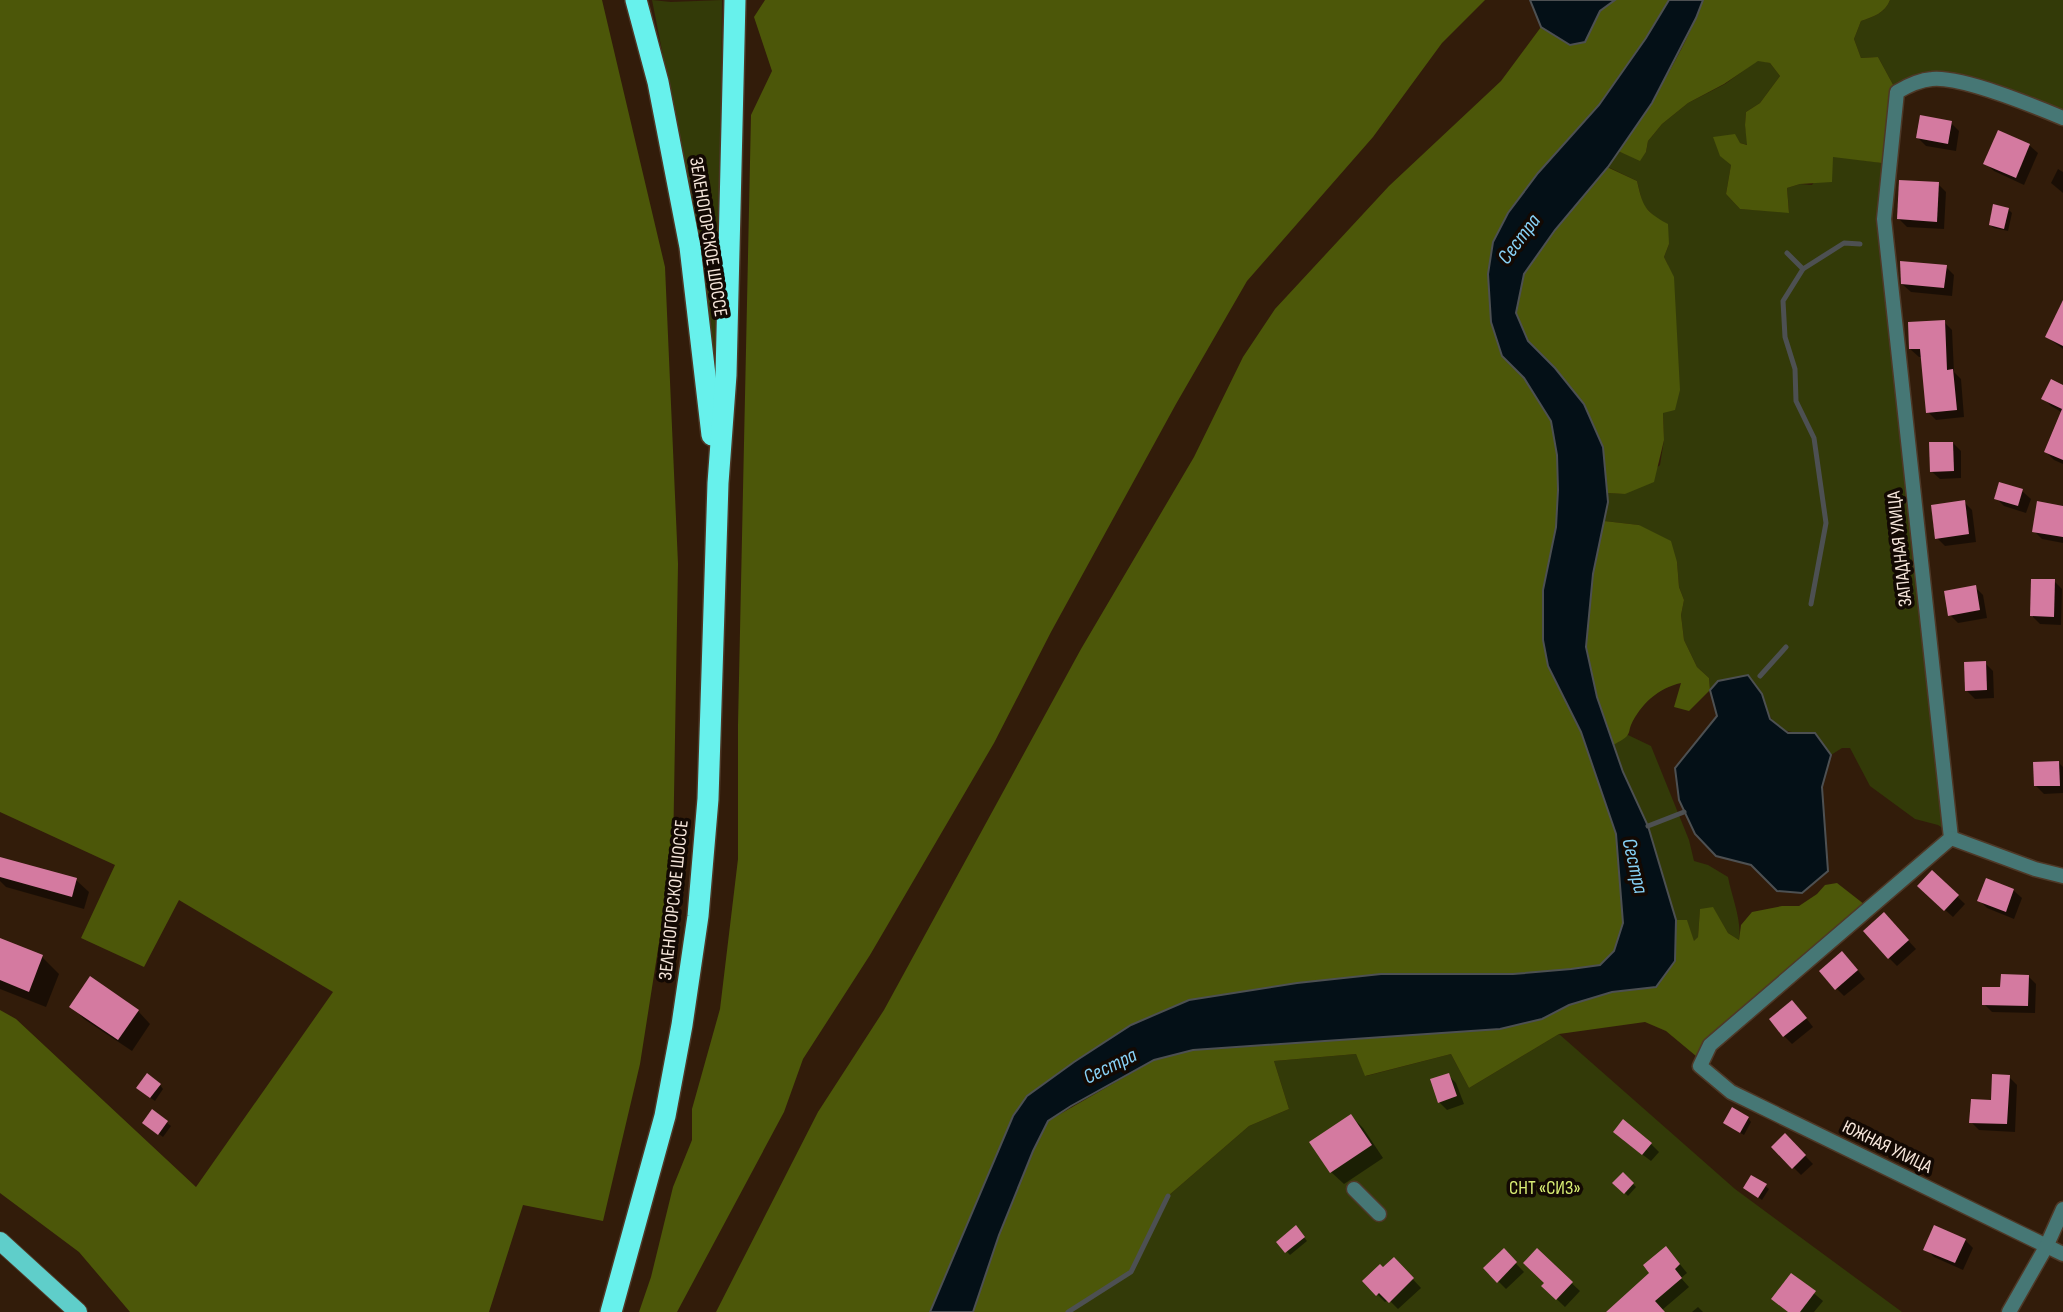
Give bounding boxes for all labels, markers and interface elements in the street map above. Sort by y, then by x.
street label: ЗЕЛЕНОГОРСКОЕ ШОССЕ [684,156,732,318]
water label: Сестра [1492,209,1546,269]
street label: ЗАПАДНАЯ УЛИЦА [1882,489,1917,608]
street label: ЗЕЛЕНОГОРСКОЕ ШОССЕ [654,819,694,981]
water label: Сестра [1616,836,1654,897]
water label: Сестра [1079,1042,1141,1090]
street label: ЮЖНАЯ УЛИЦА [1838,1115,1936,1179]
park label: СНТ «СИЗ» [1509,1177,1581,1200]

